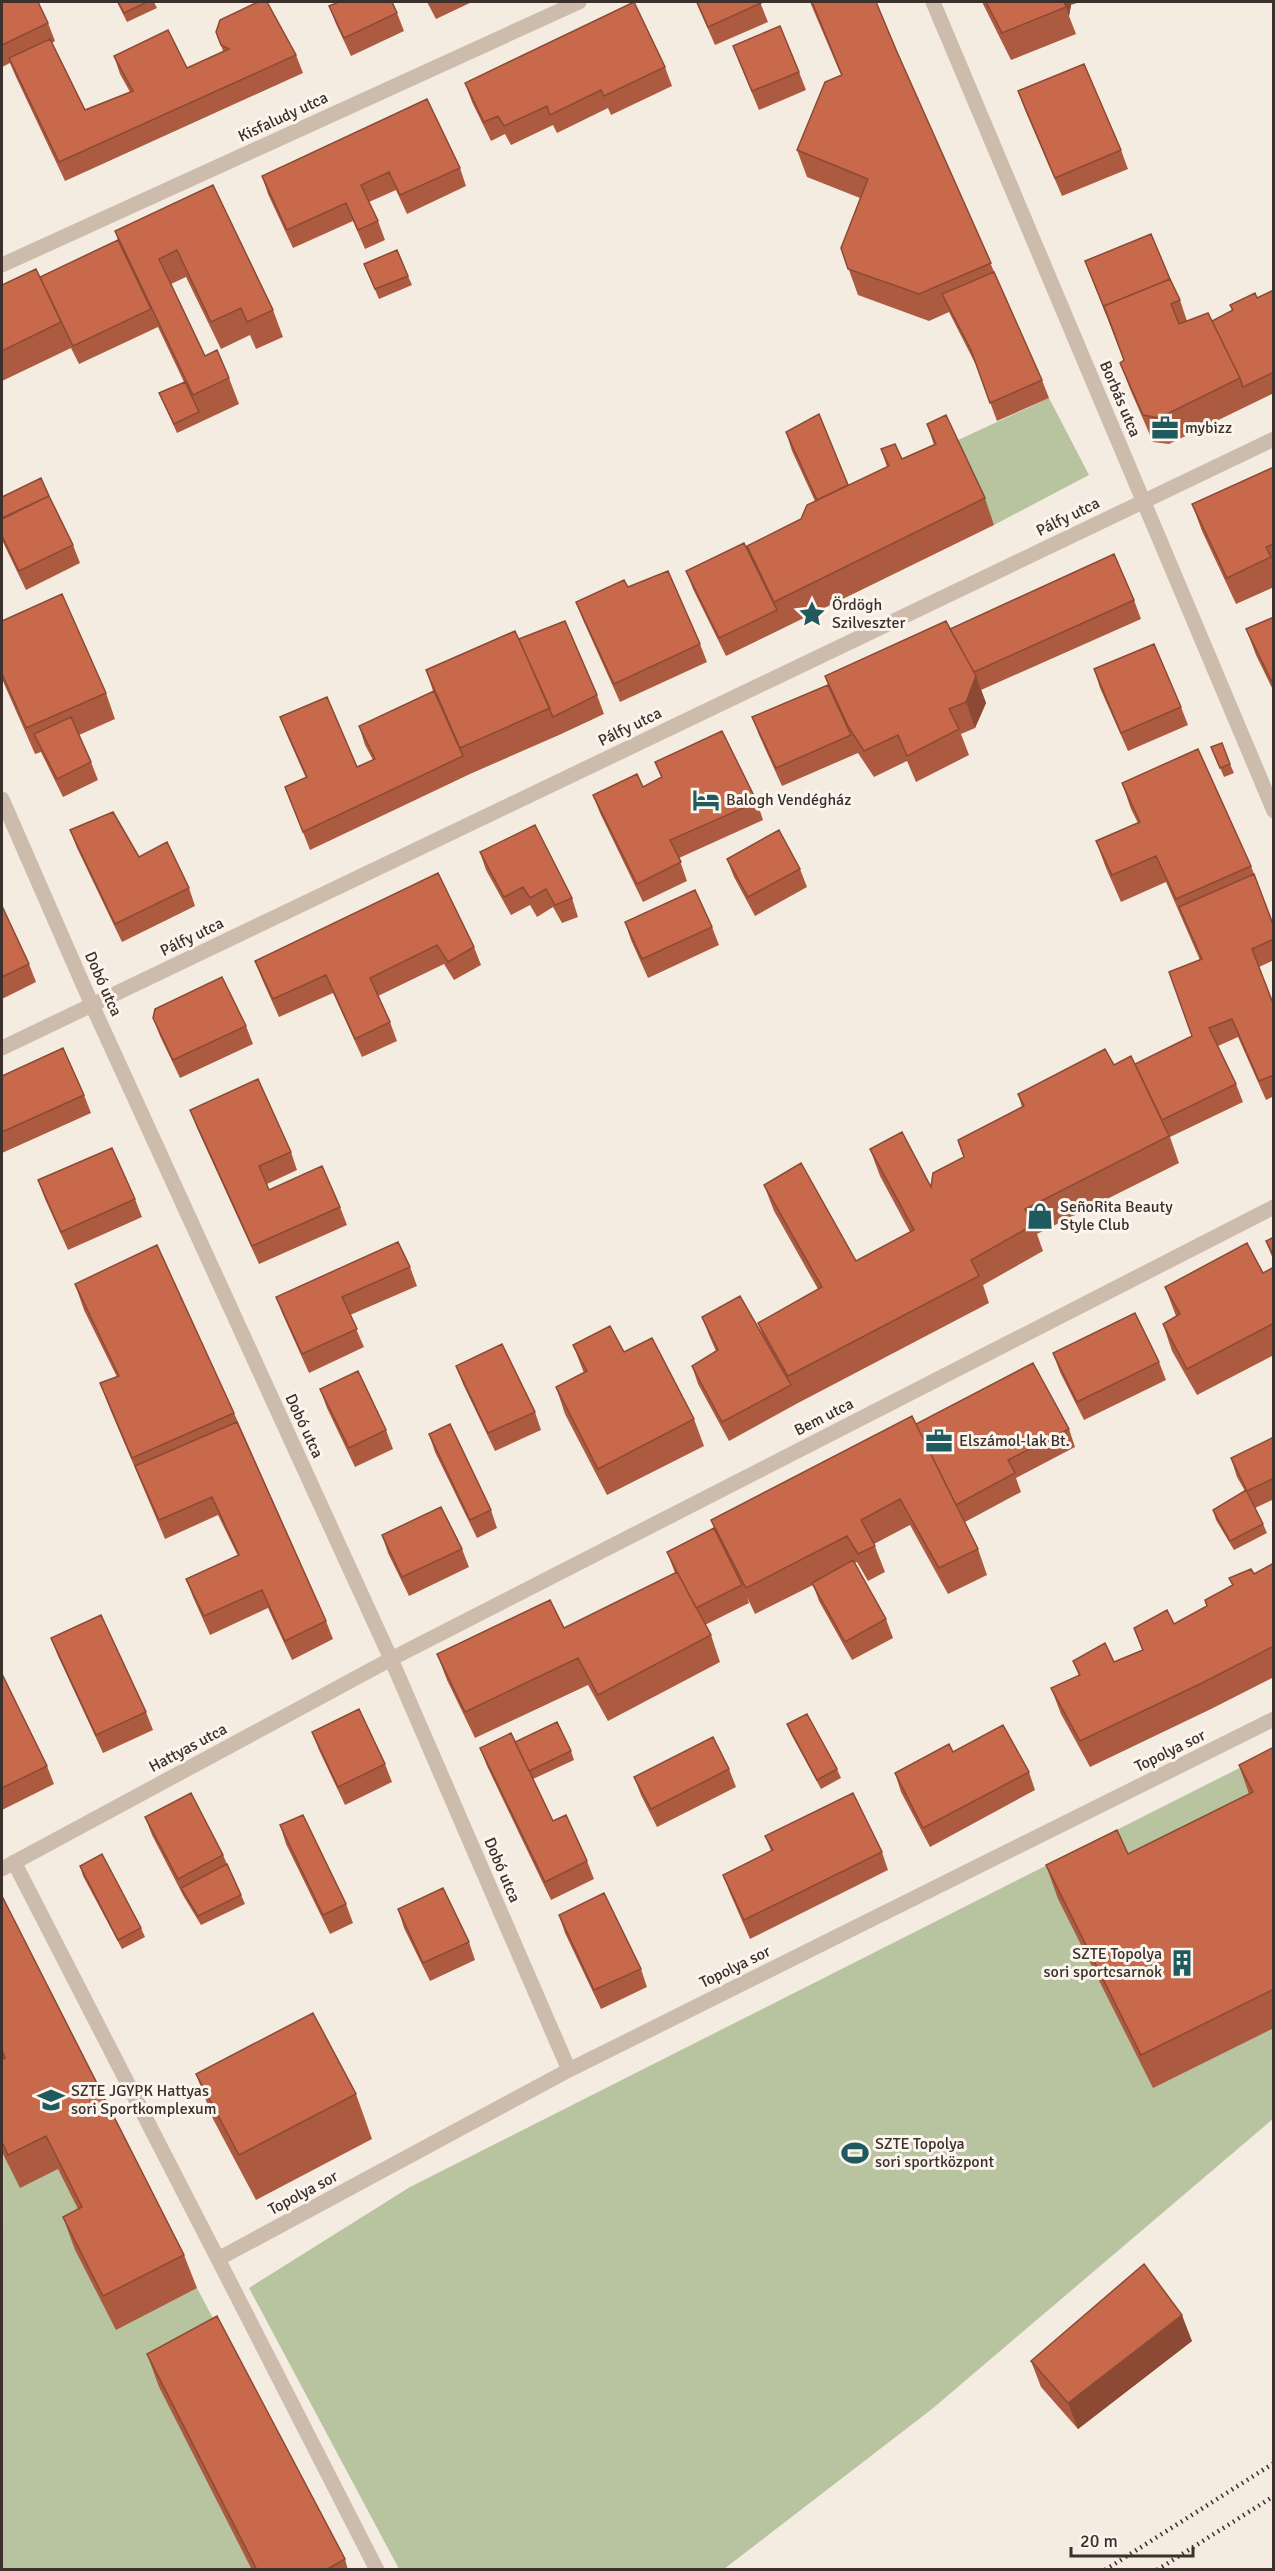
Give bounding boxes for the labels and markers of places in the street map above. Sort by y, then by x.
office icon: mybizz [1150,413,1180,443]
place label: mybizz [1185,418,1232,438]
place label: Ördögh Szilveszter [832,595,905,633]
place icon: Ördögh Szilveszter [797,599,827,629]
hotel icon: Balogh Vendégház [691,785,721,815]
place label: Balogh Vendégház [726,790,851,810]
place label: SeñoRita Beauty Style Club [1060,1197,1173,1235]
shop icon: SeñoRita Beauty Style Club [1025,1201,1055,1231]
office icon: Elszámol-lak Bt. [924,1426,954,1456]
place label: Elszámol-lak Bt. [959,1431,1070,1451]
place label: SZTE Topolya sori sportcsarnok [1044,1944,1162,1982]
building icon: SZTE Topolya sori sportcsarnok [1167,1948,1197,1978]
place label: SZTE JGYPK Hattyas sori Sportkomplexum [71,2081,217,2119]
school or university icon: SZTE JGYPK Hattyas sori Sportkomplexum [36,2085,66,2115]
place label: SZTE Topolya sori sportközpont [875,2134,994,2172]
sports icon: SZTE Topolya sori sportközpont [840,2138,870,2168]

